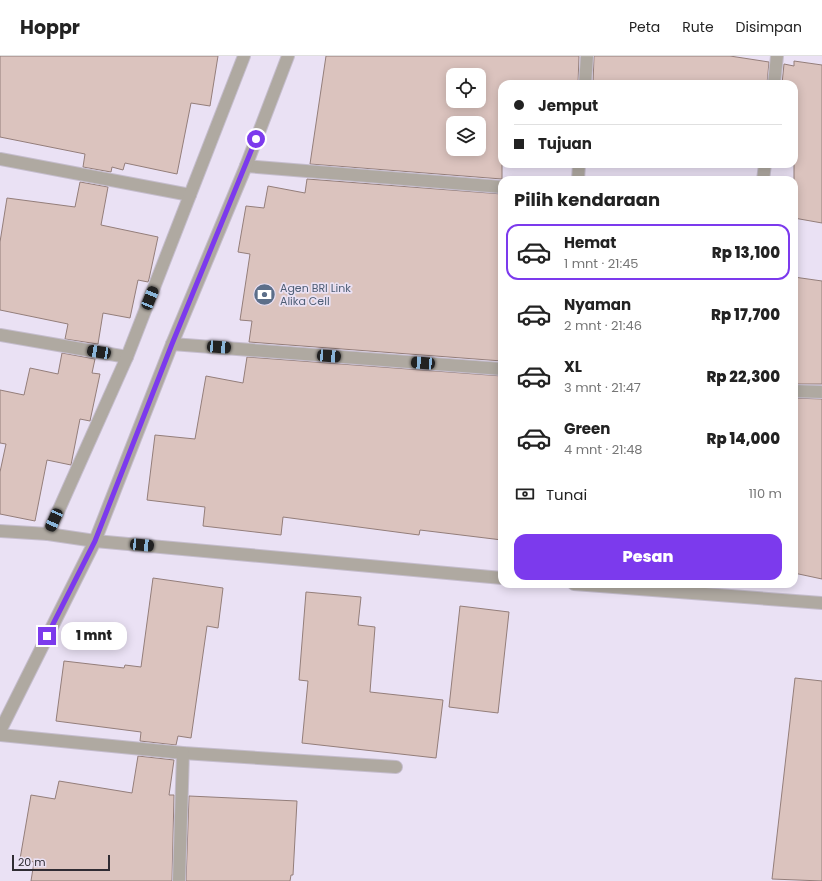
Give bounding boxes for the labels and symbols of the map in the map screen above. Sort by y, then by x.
route start [247,130,265,148]
place label: Agen BRI Link Alika Cell [280,280,351,309]
bank icon: Agen BRI Link Alika Cell [251,281,277,307]
car [140,285,160,311]
car [207,340,231,354]
car [86,344,112,360]
car [317,349,341,363]
car [411,356,435,370]
car [44,507,64,533]
car [130,538,154,552]
callout: 1 mnt [61,622,127,650]
route end [38,627,56,645]
scale bar [12,853,110,872]

